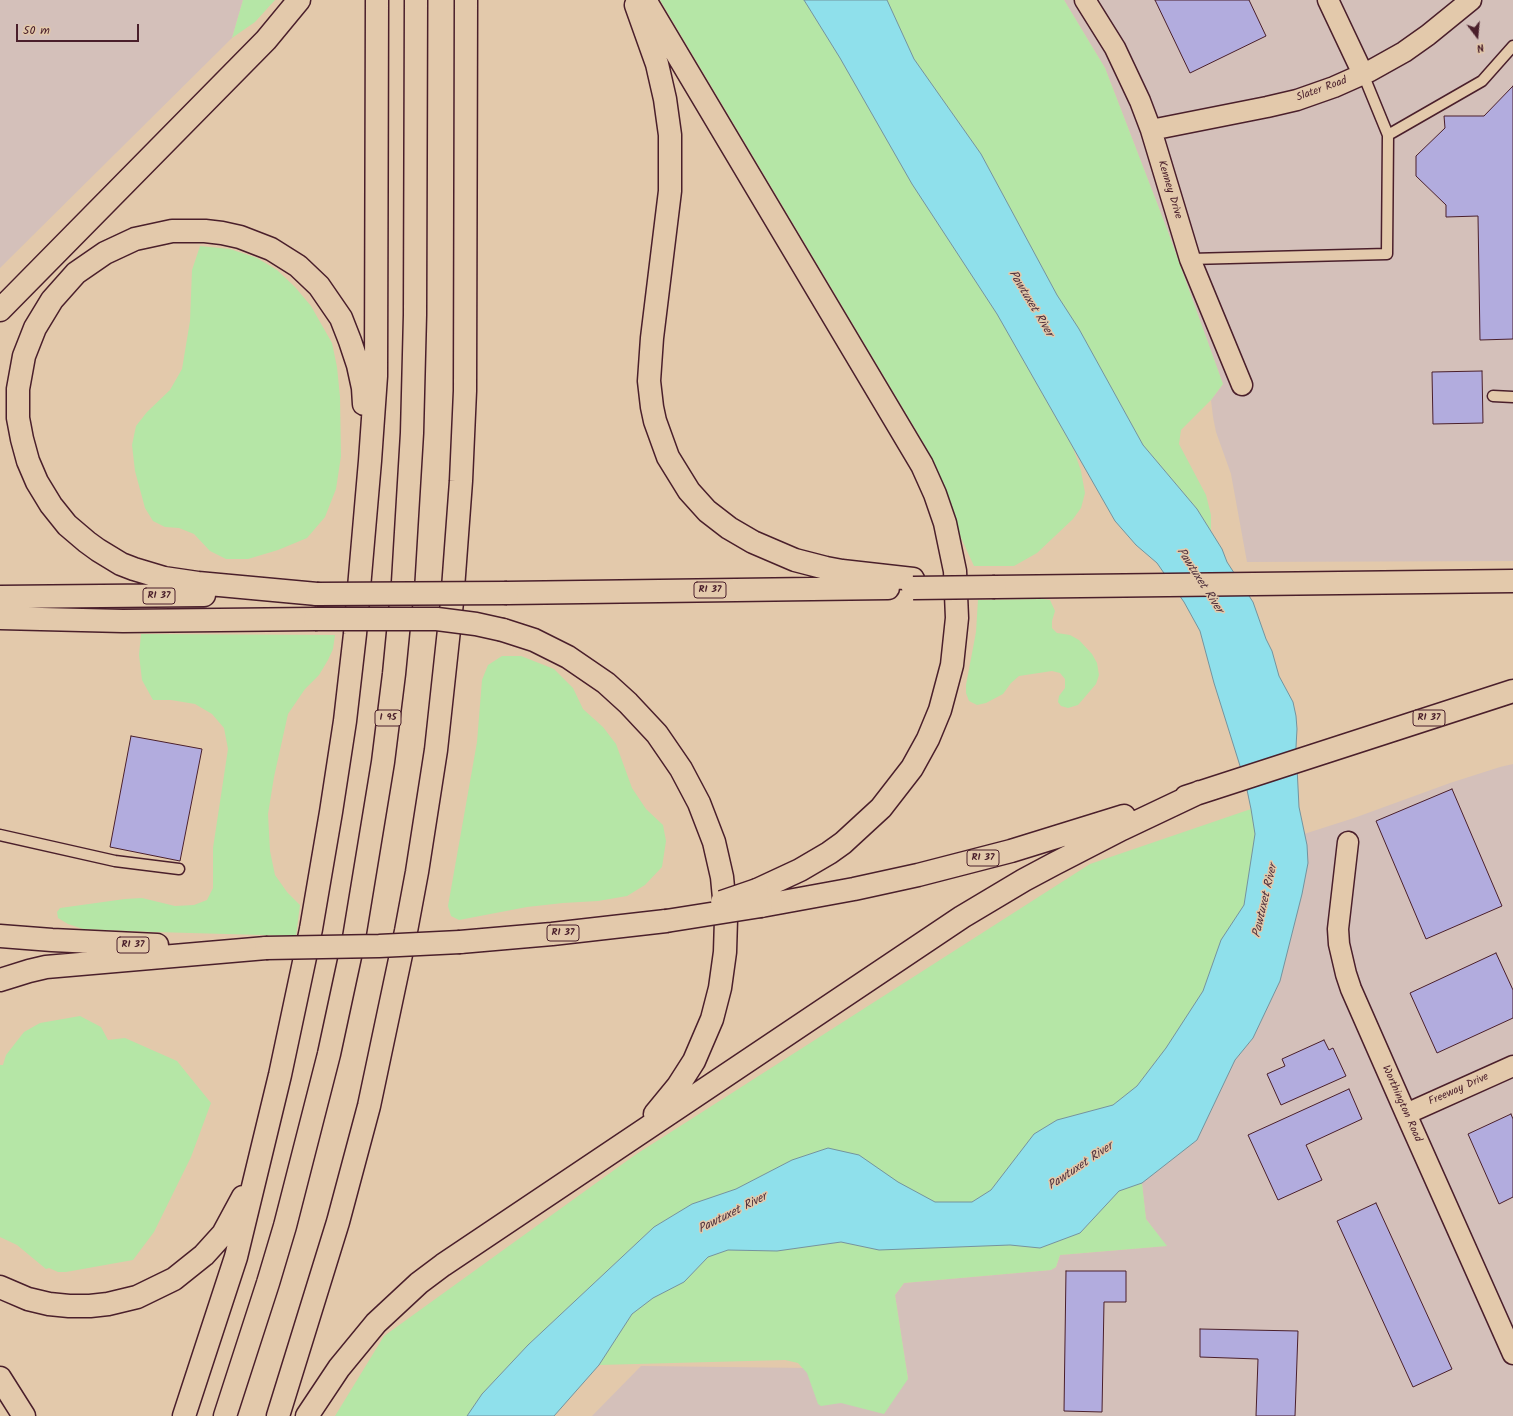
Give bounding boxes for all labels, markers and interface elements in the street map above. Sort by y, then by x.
scale bar [18,16,141,42]
north arrow [1457,16,1497,56]
text: 50 m [23,21,50,40]
text: N [1474,38,1486,57]
street label: Slater Road [1295,75,1349,105]
street label: Kenney Drive [1154,159,1184,221]
water label: Pawtuxet River [1005,268,1055,340]
water label: Pawtuxet River [1173,546,1225,616]
road number: RI 37 [694,582,726,598]
road number: RI 37 [143,588,175,604]
road number: I 95 [375,710,401,726]
road number: RI 37 [1413,710,1445,726]
road number: RI 37 [967,850,999,866]
water label: Pawtuxet River [1251,863,1281,939]
road number: RI 37 [547,925,579,941]
road number: RI 37 [117,937,149,953]
street label: Worthington Road [1378,1064,1424,1144]
street label: Freeway Drive [1427,1071,1491,1109]
water label: Pawtuxet River [1046,1140,1116,1194]
water label: Pawtuxet River [696,1191,770,1237]

